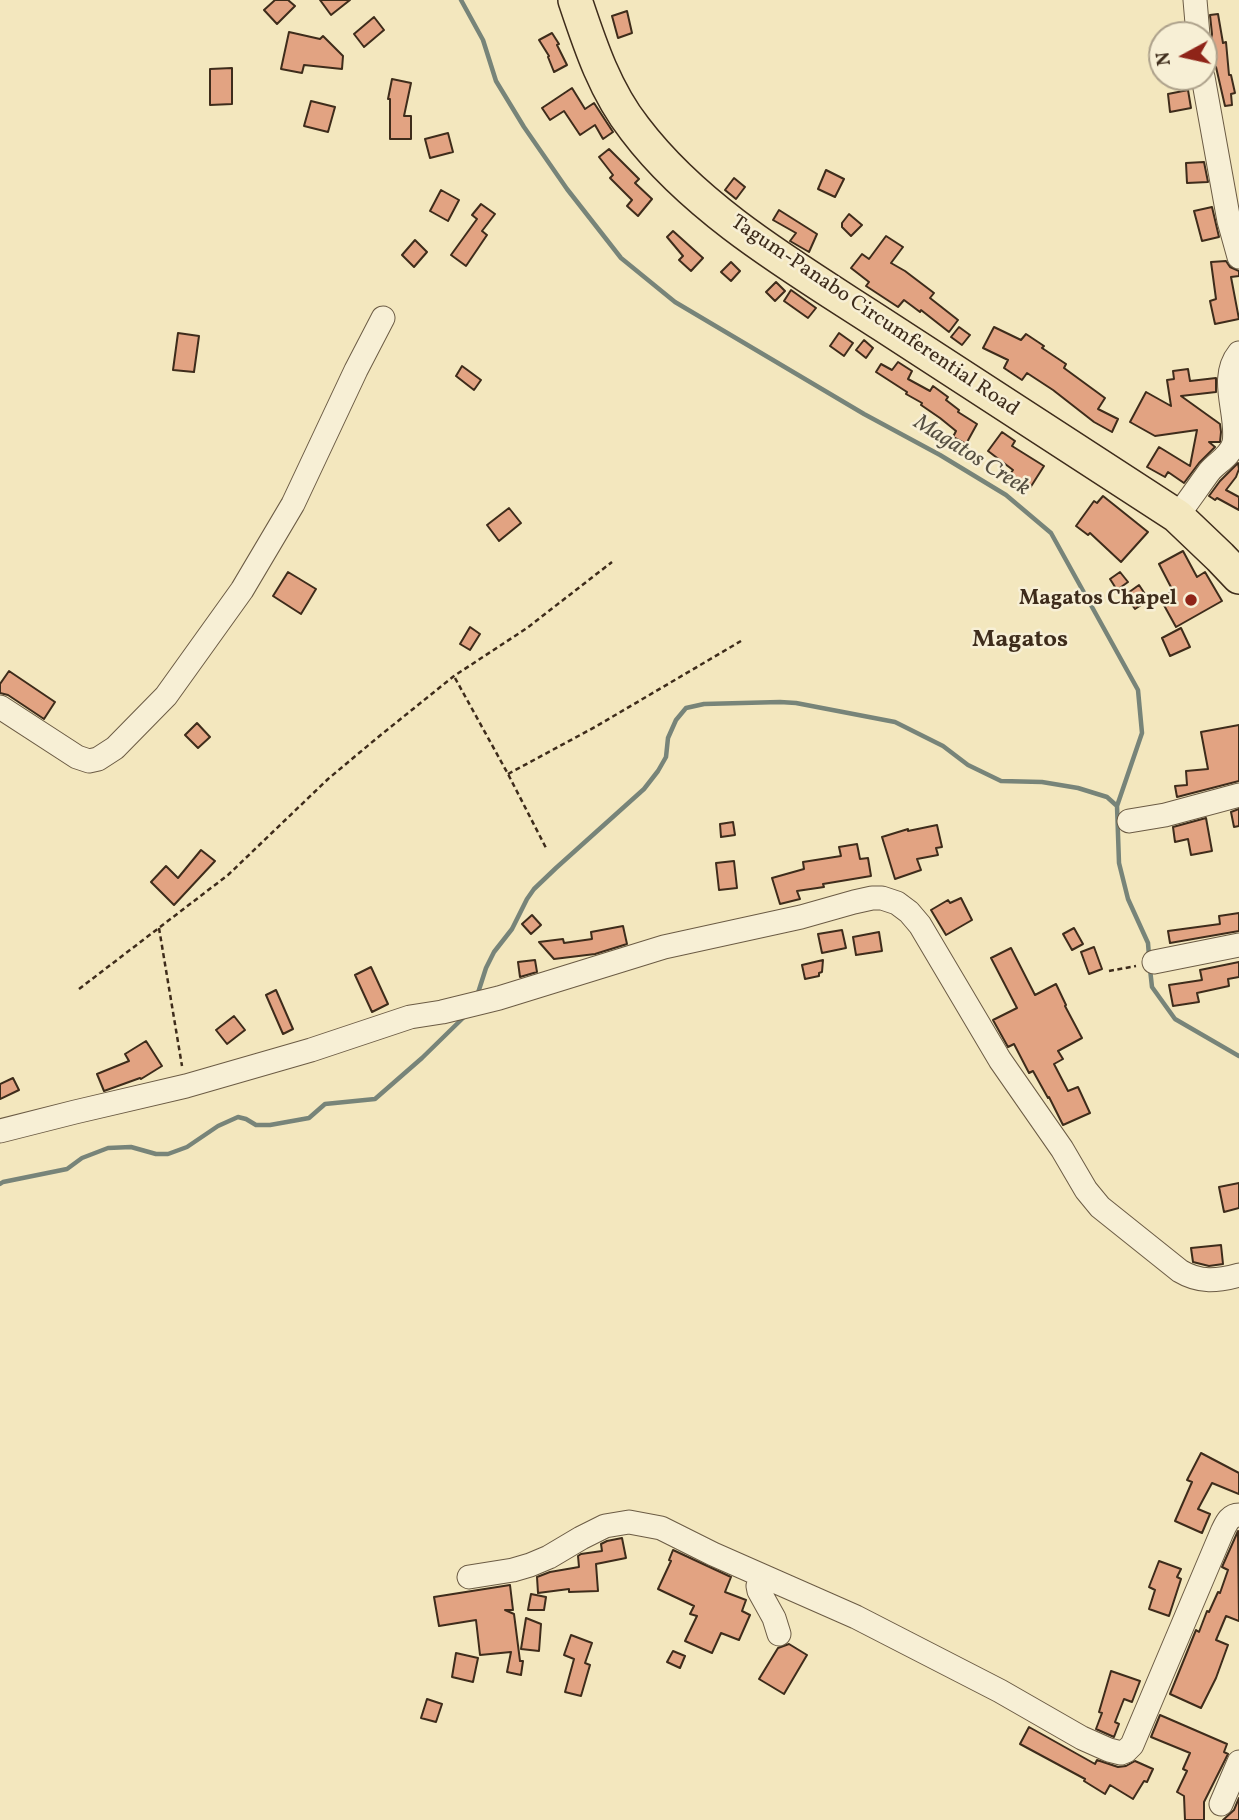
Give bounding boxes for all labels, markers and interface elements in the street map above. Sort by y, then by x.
north arrow [1148,21,1218,91]
text: N [1150,50,1178,67]
street label: Tagum-Panabo Circumferential Road [725,211,1023,423]
water label: Magatos Creek [908,410,1034,504]
place label: Magatos Chapel [1019,587,1177,613]
marker: Magatos Chapel [1183,592,1199,608]
district label: Magatos [972,628,1068,656]

